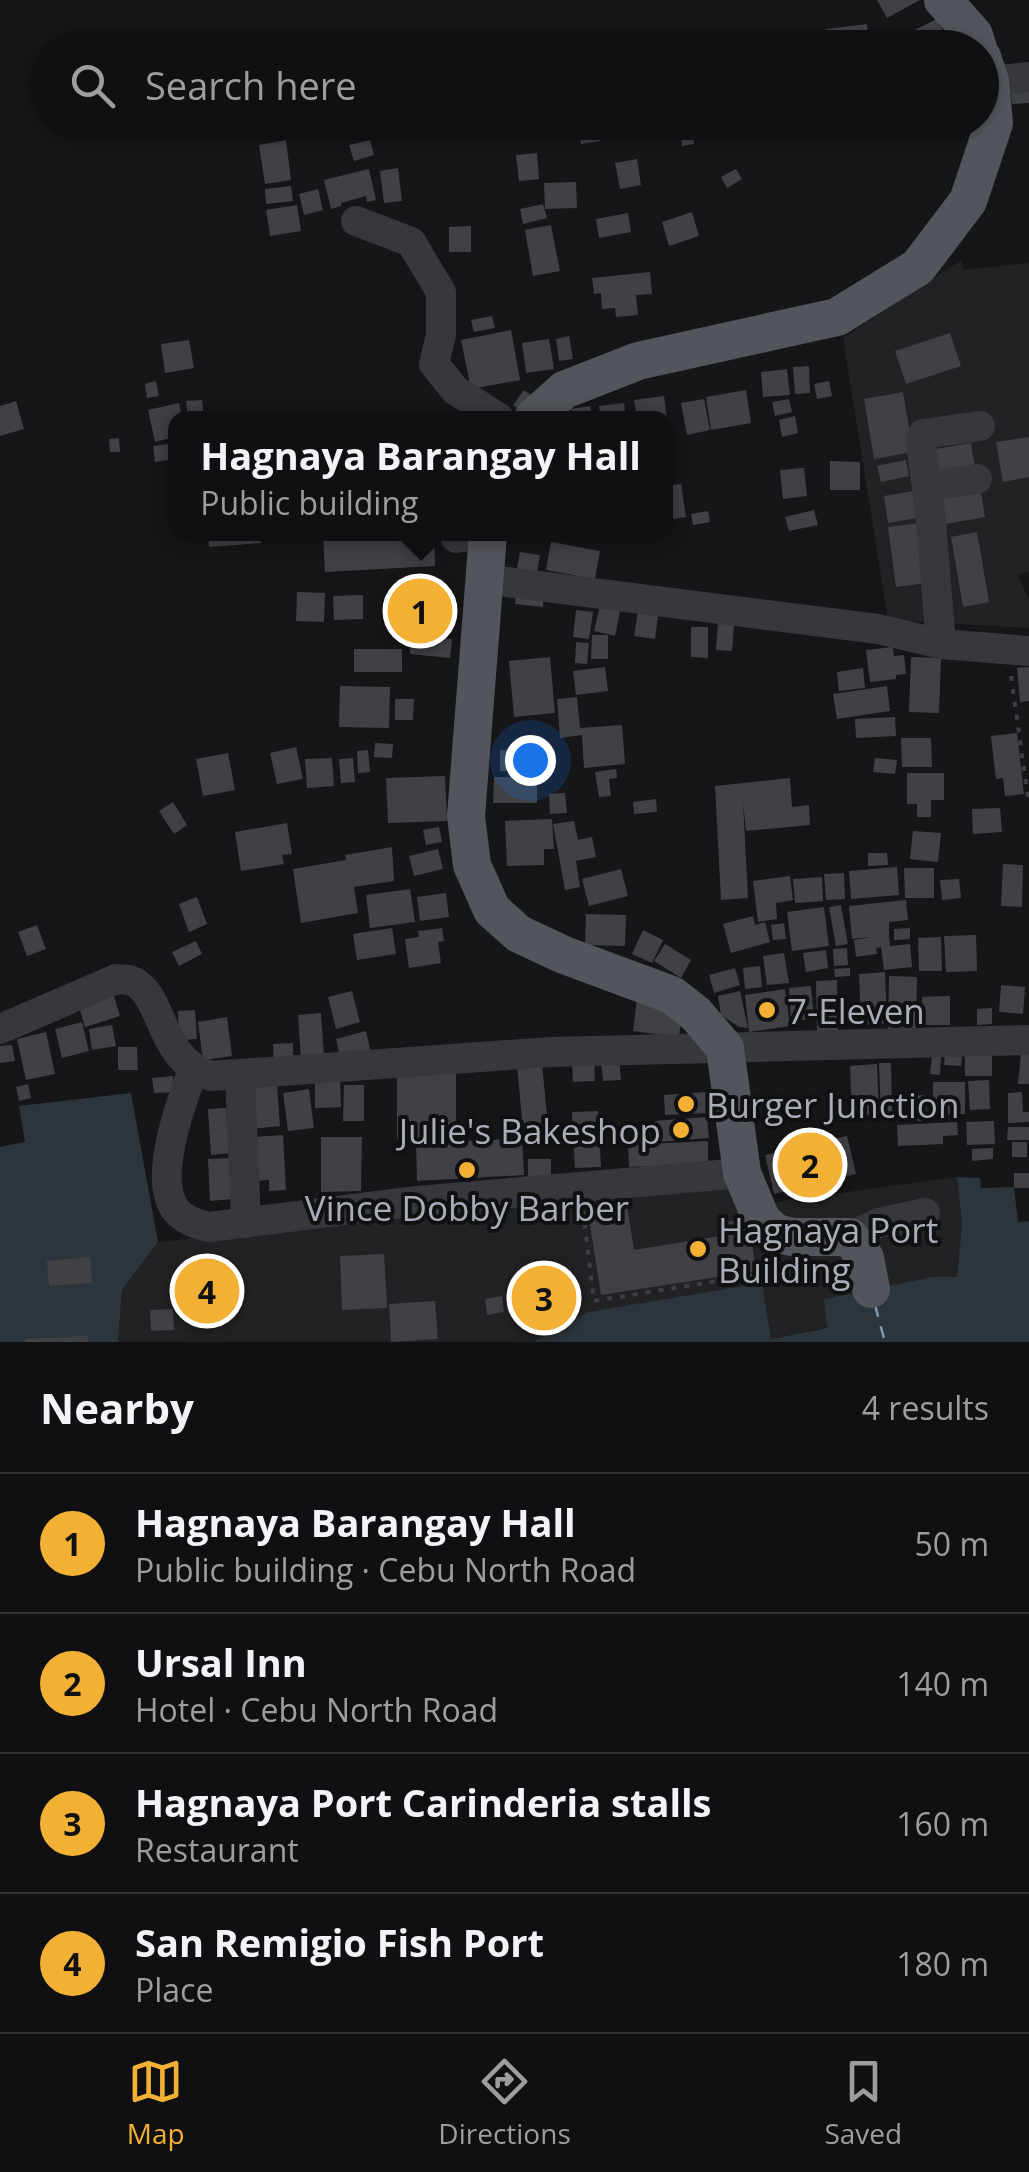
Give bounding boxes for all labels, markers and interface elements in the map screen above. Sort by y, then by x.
search box [30,30,999,140]
icon: search [65,58,120,113]
text: Search here [145,59,357,111]
popup [168,411,673,541]
text: Hagnaya Barangay Hall [200,429,641,481]
text: Public building [200,481,418,524]
pin: 1 [388,574,452,648]
your location [505,735,556,786]
place label: 7-Eleven [787,987,925,1034]
marker: 7-Eleven [756,999,778,1021]
place label: Burger Junction [706,1081,959,1128]
marker: Burger Junction [675,1093,697,1115]
place label: Julie's Bakeshop [396,1107,661,1154]
marker: Julie's Bakeshop [670,1119,692,1141]
pin: 2 [778,1128,842,1202]
marker: Vince Dobby Barber [456,1159,478,1181]
place label: Vince Dobby Barber [305,1184,629,1231]
place label: Hagnaya Port Building [718,1206,938,1293]
marker: Hagnaya Port Building [687,1238,709,1260]
pin: 4 [174,1254,240,1328]
pin: 3 [512,1260,576,1336]
text: Nearby [40,1379,194,1436]
text: 4 results [862,1386,989,1429]
text: Hagnaya Barangay Hall [135,1496,576,1548]
text: 1 [63,1522,82,1565]
text: 50 m [914,1522,989,1565]
text: Public building · Cebu North Road [135,1548,636,1591]
text: Ursal Inn [135,1636,307,1688]
text: 2 [63,1662,82,1705]
text: 140 m [896,1662,989,1705]
text: Hotel · Cebu North Road [135,1688,498,1731]
text: Hagnaya Port Carinderia stalls [135,1776,711,1828]
text: 3 [63,1802,82,1845]
text: 160 m [896,1802,989,1845]
text: Restaurant [135,1828,299,1871]
text: San Remigio Fish Port [135,1916,544,1968]
text: 4 [63,1942,82,1985]
text: 180 m [896,1942,989,1985]
text: Place [135,1968,213,2011]
tab: Map [127,2054,185,2152]
tab: Directions [438,2054,571,2152]
tab: Saved [824,2054,902,2152]

